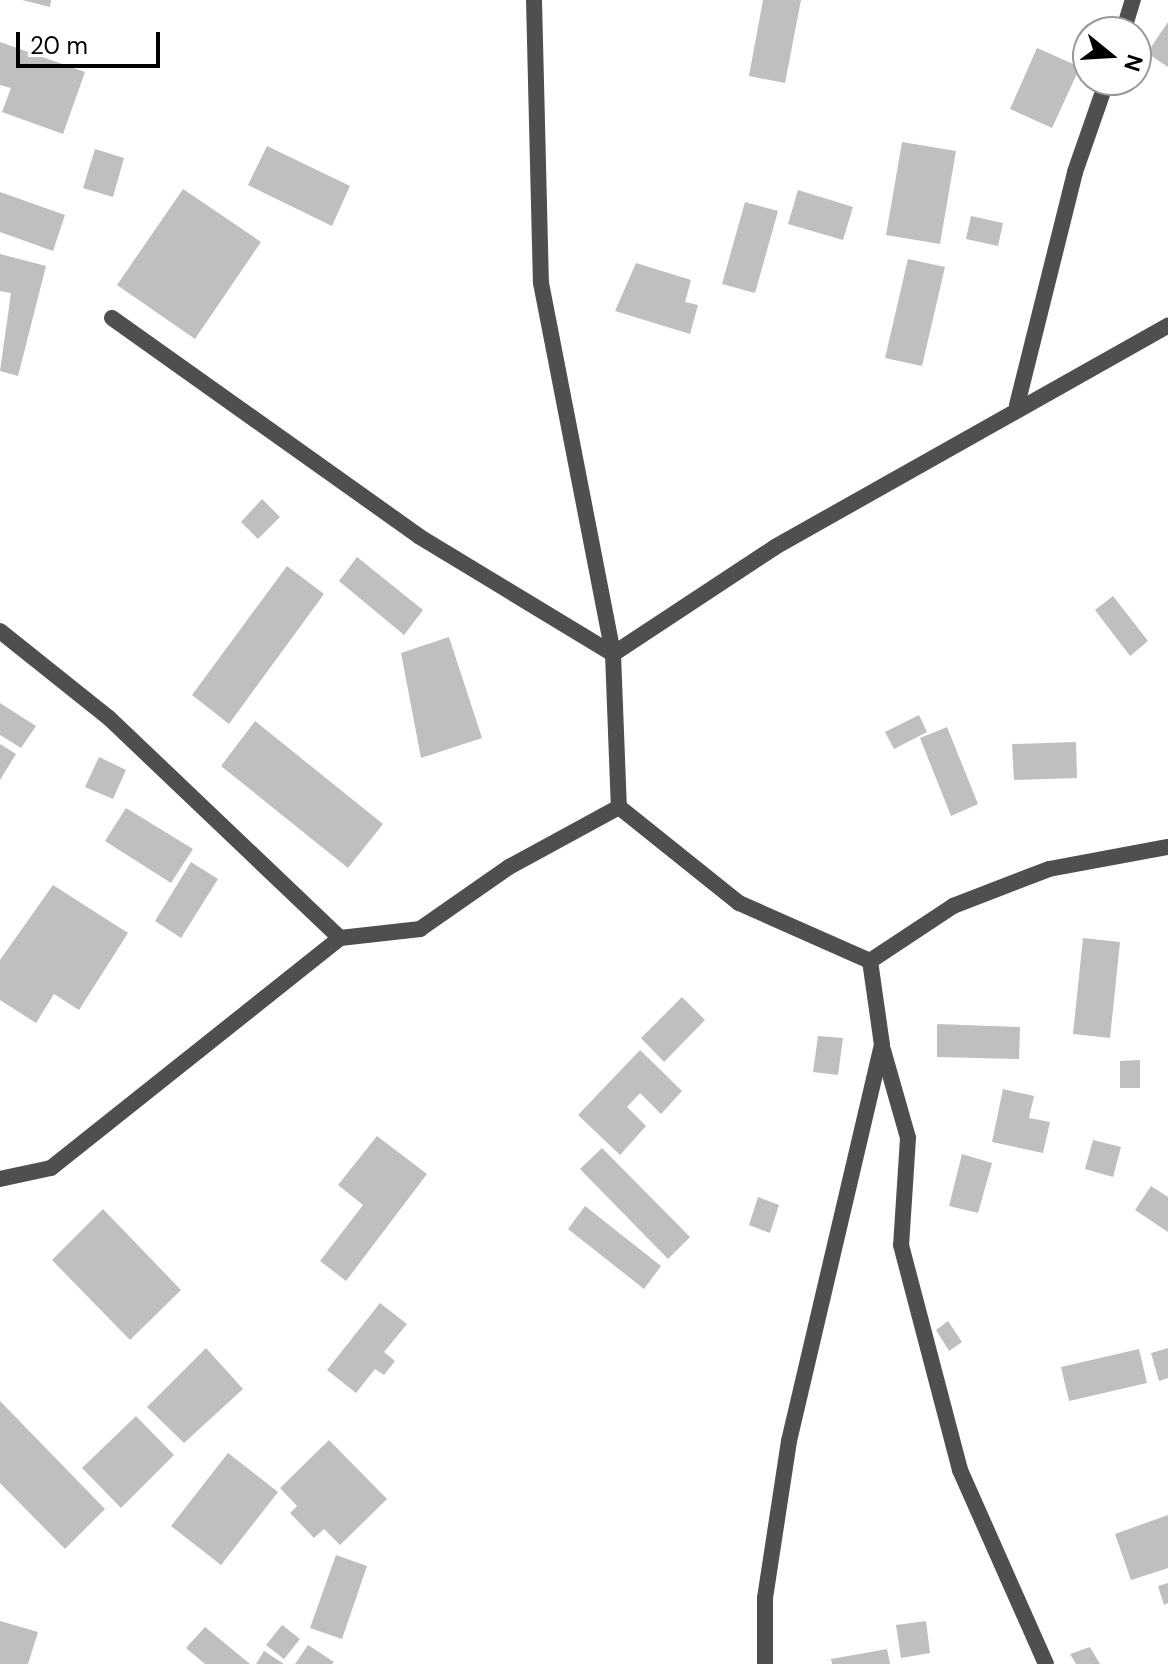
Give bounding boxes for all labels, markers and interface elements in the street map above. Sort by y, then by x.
scale bar [20,16,164,66]
north arrow [1072,16,1152,96]
text: 20 m [30,30,88,61]
text: N [1117,51,1150,75]

